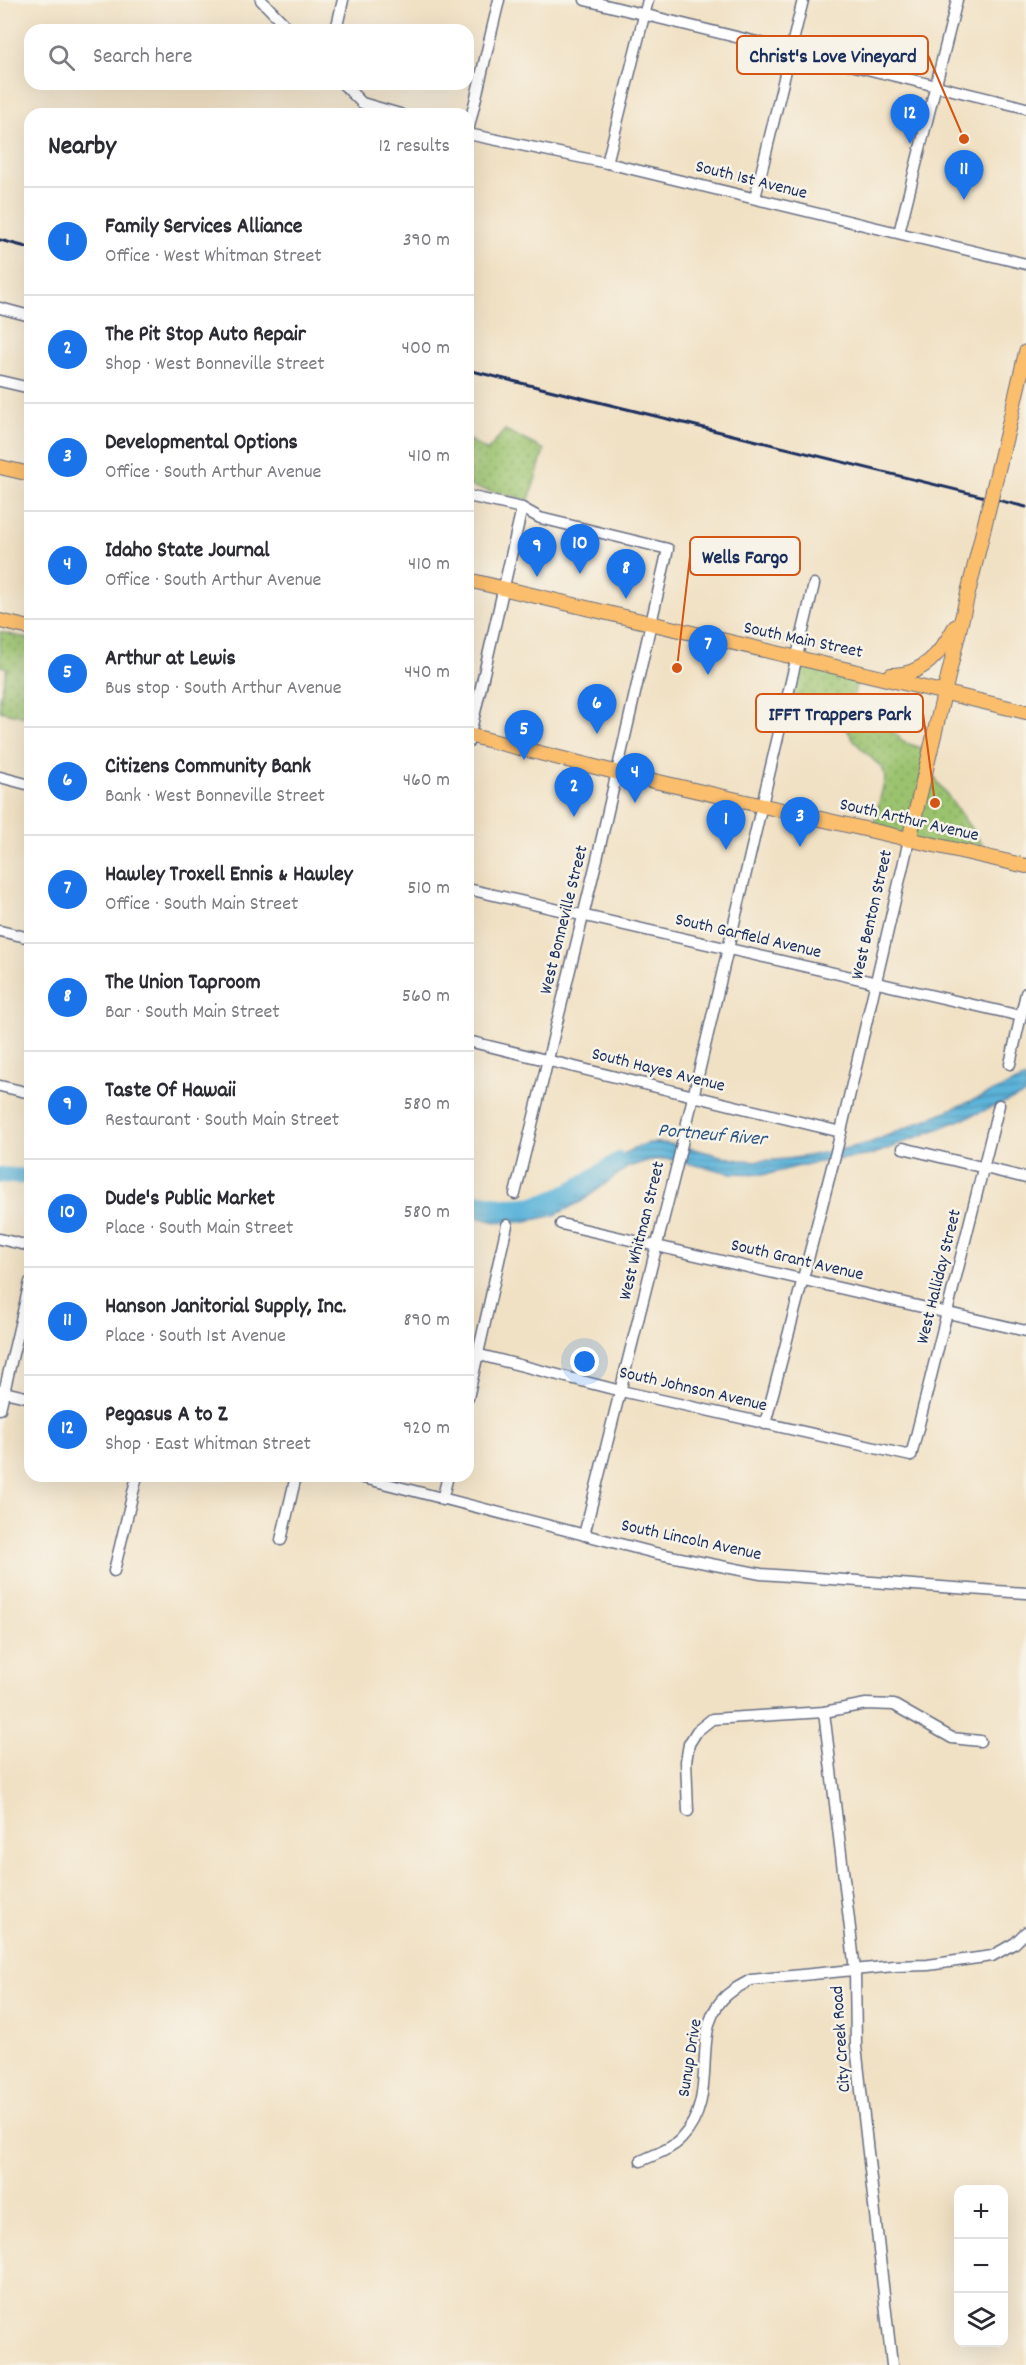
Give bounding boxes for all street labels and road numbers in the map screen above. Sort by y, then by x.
street label: South 1st Avenue [693,155,810,207]
street label: South Main Street [741,616,865,666]
street label: South Arthur Avenue [837,793,981,849]
street label: West Bonneville Street [534,842,596,997]
street label: West Benton Street [846,847,900,982]
street label: South Garfield Avenue [672,908,824,966]
street label: South Hayes Avenue [589,1042,727,1100]
street label: West Whitman Street [614,1159,672,1303]
street label: West Halliday Street [911,1207,969,1347]
street label: South Grant Avenue [728,1234,866,1288]
street label: South Johnson Avenue [617,1361,770,1419]
street label: South Lincoln Avenue [619,1514,764,1568]
street label: City Creek Road [826,1985,858,2093]
street label: Sunup Drive [672,2017,710,2099]

